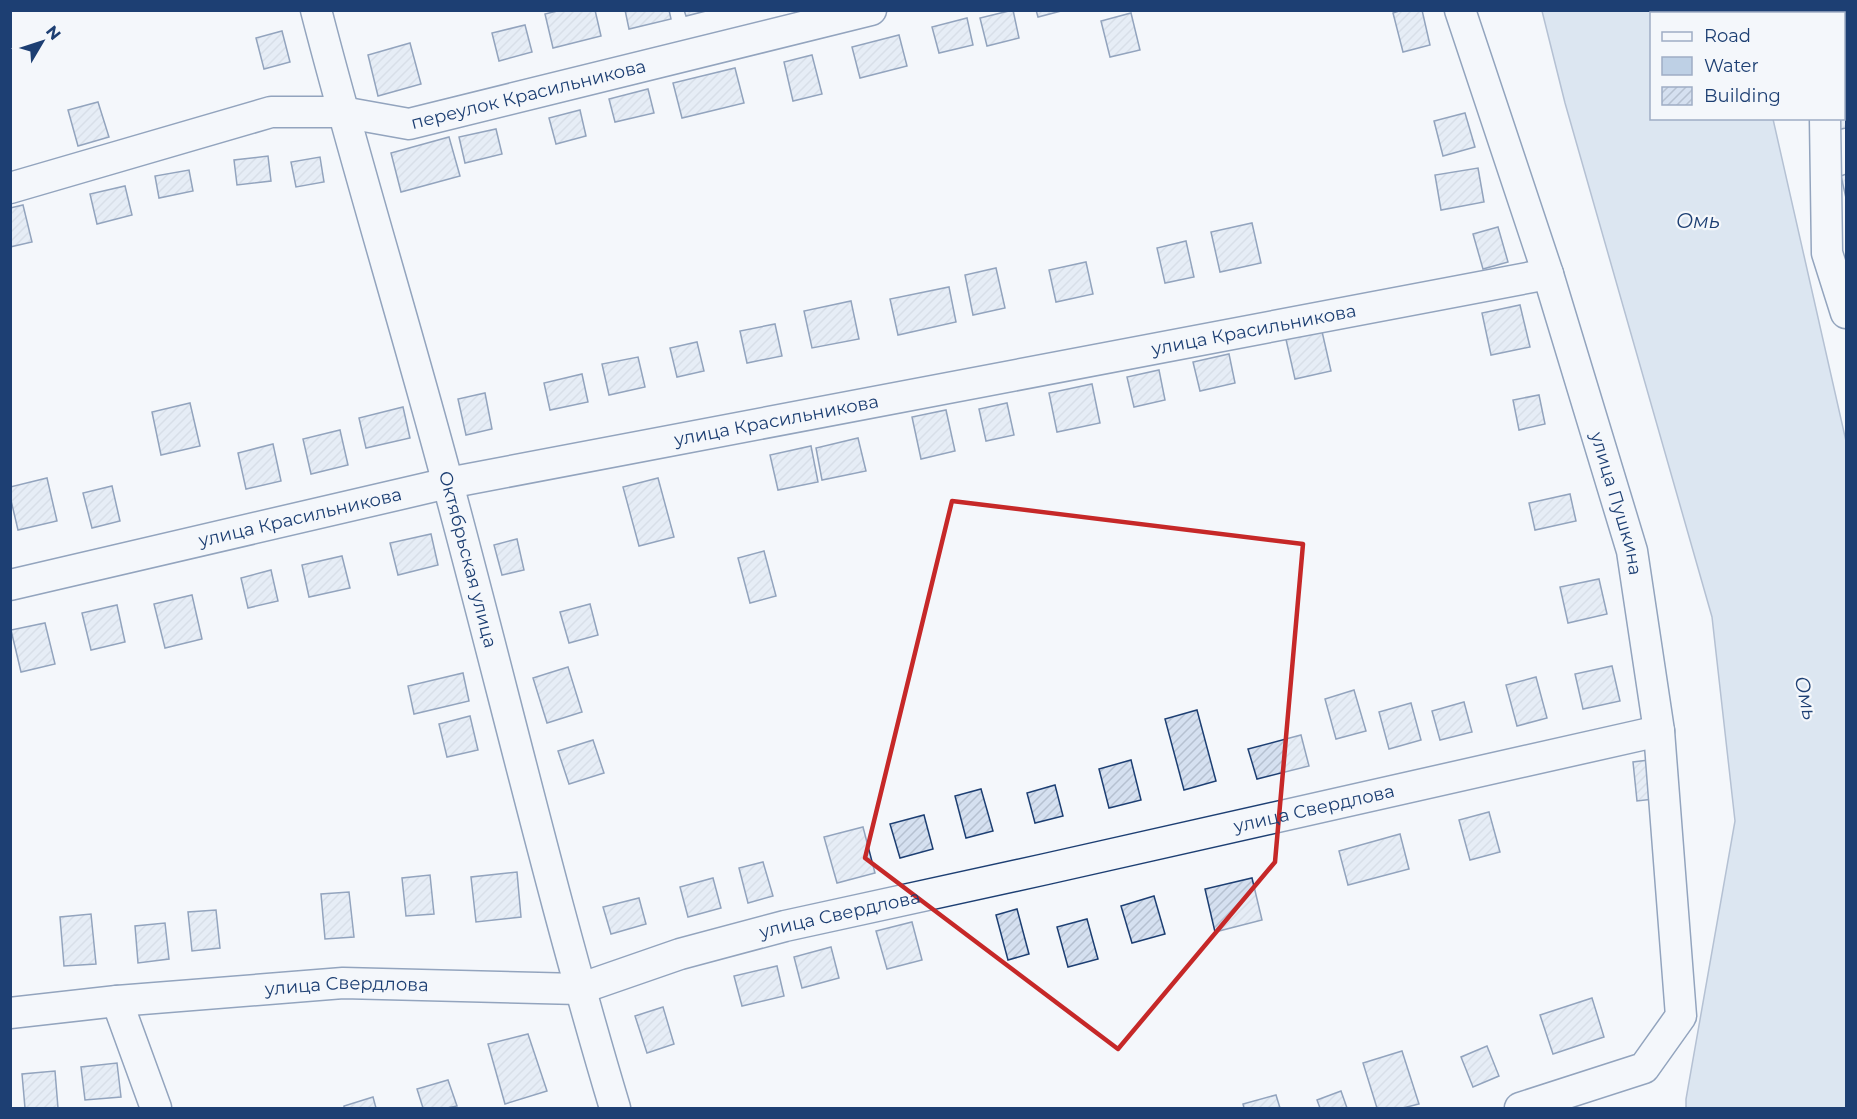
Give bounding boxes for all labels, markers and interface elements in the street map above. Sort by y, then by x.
north arrow [12,12,72,72]
legend [1650,12,1845,120]
text: N [42,22,65,44]
text: Road [1704,25,1751,47]
street label: переулок Красильникова [409,55,648,134]
text: Water [1704,55,1759,77]
text: Building [1704,85,1781,107]
water label: Омь [1676,209,1720,233]
street label: улица Красильникова [1149,300,1358,360]
street label: улица Красильникова [671,390,881,451]
street label: улица Пушкина [1585,428,1646,577]
street label: Октябрьская улица [434,469,501,650]
street label: улица Красильникова [196,483,404,552]
water label: Омь [1790,674,1822,722]
street label: улица Свердлова [1231,780,1397,838]
street label: улица Свердлова [756,886,922,944]
street label: улица Свердлова [263,972,429,1000]

